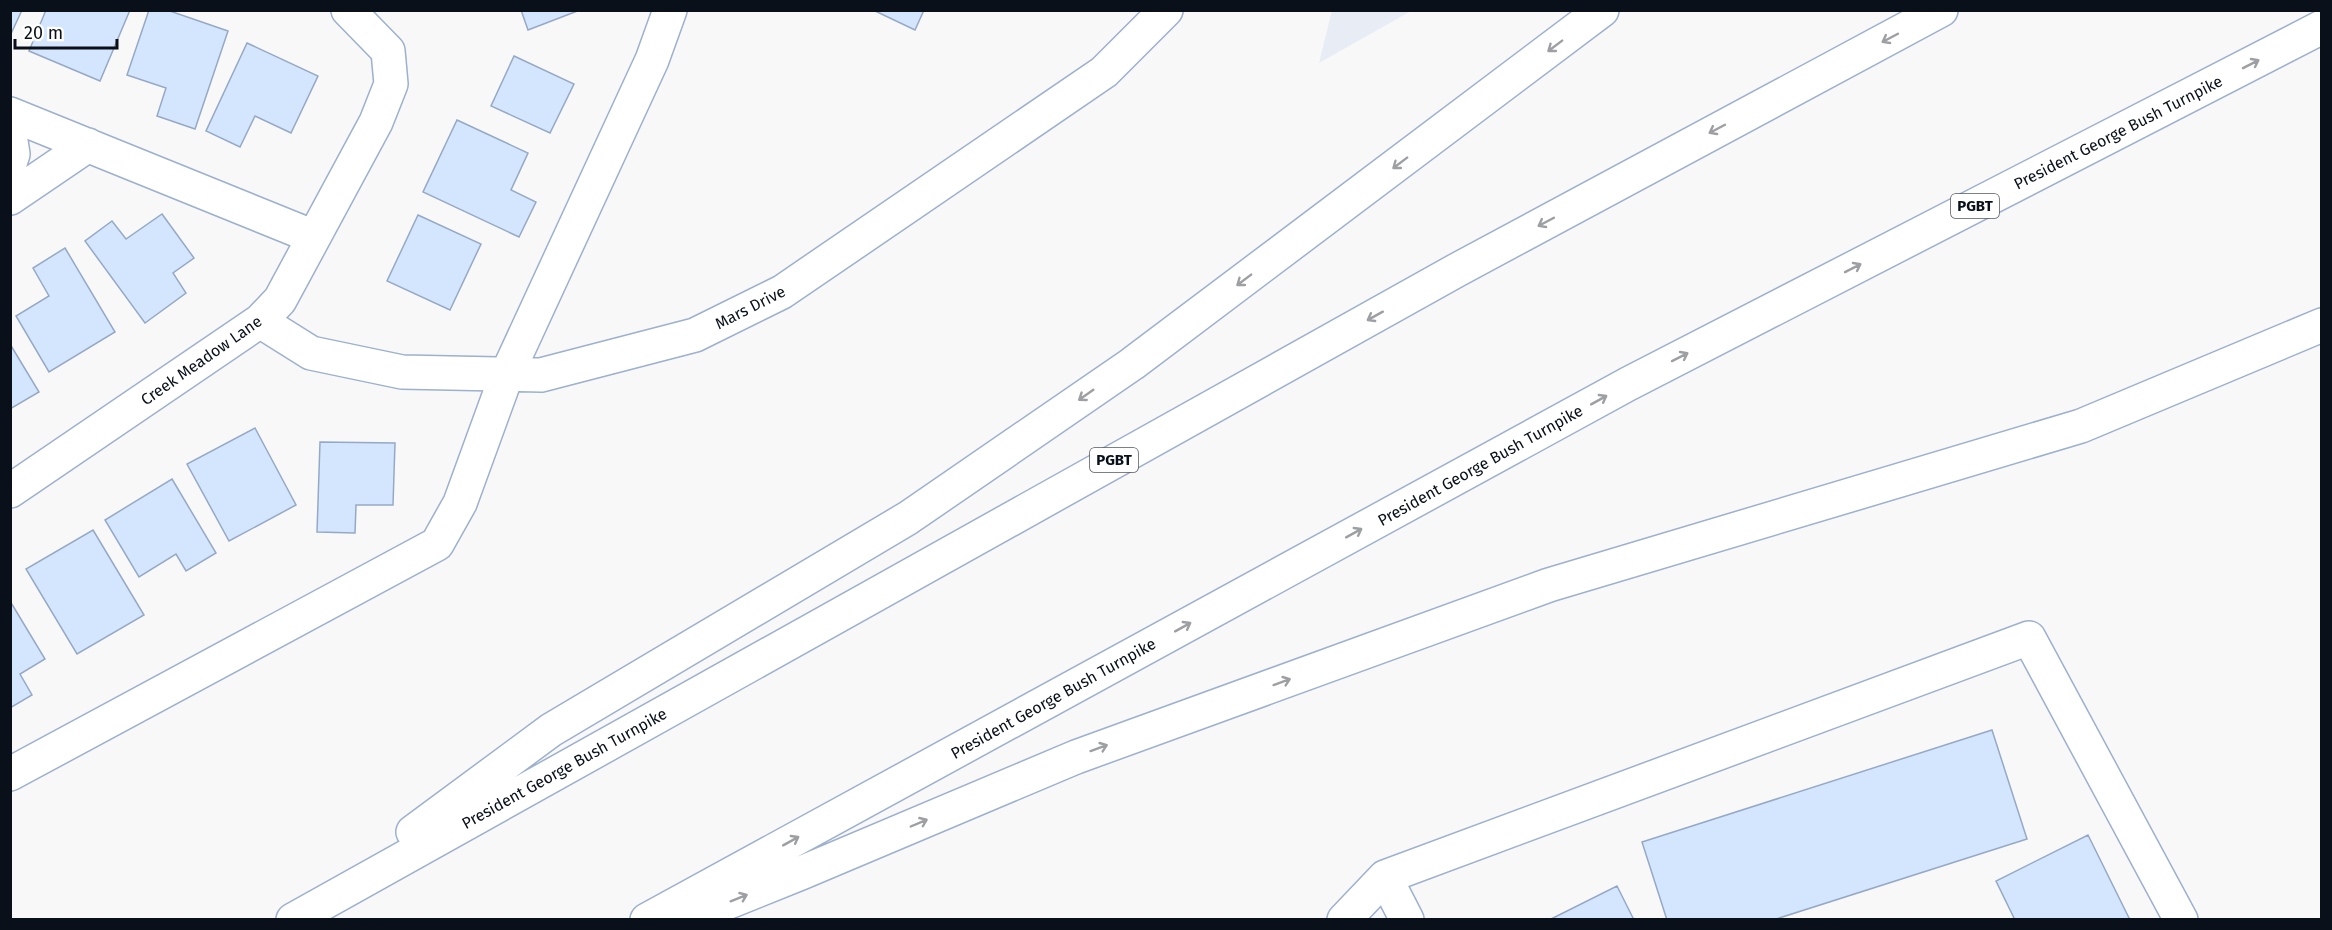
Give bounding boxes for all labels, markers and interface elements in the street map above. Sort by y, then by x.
scale bar [15,12,117,50]
text: 20 m [24,22,63,44]
one-way arrow [1881,33,1899,44]
one-way arrow [1548,39,1564,52]
one-way arrow [2242,58,2259,70]
street label: President George Bush Turnpike [2011,71,2226,193]
one-way arrow [1709,124,1727,136]
one-way arrow [1392,157,1408,169]
road number: PGBT [1951,194,1999,218]
one-way arrow [1538,216,1555,228]
one-way arrow [1844,262,1862,273]
one-way arrow [1236,274,1252,287]
street label: Mars Drive [712,282,789,333]
one-way arrow [1367,310,1384,322]
street label: Creek Meadow Lane [137,312,265,409]
one-way arrow [1670,351,1688,362]
one-way arrow [1078,389,1095,401]
one-way arrow [1590,394,1607,406]
street label: President George Bush Turnpike [1374,401,1586,530]
road number: PGBT [1090,448,1138,472]
one-way arrow [1345,527,1363,538]
one-way arrow [1174,621,1191,633]
street label: President George Bush Turnpike [947,634,1159,763]
one-way arrow [1272,675,1291,686]
street label: President George Bush Turnpike [458,704,670,833]
one-way arrow [1089,742,1108,753]
one-way arrow [909,817,928,828]
one-way arrow [782,835,799,847]
one-way arrow [729,892,748,903]

